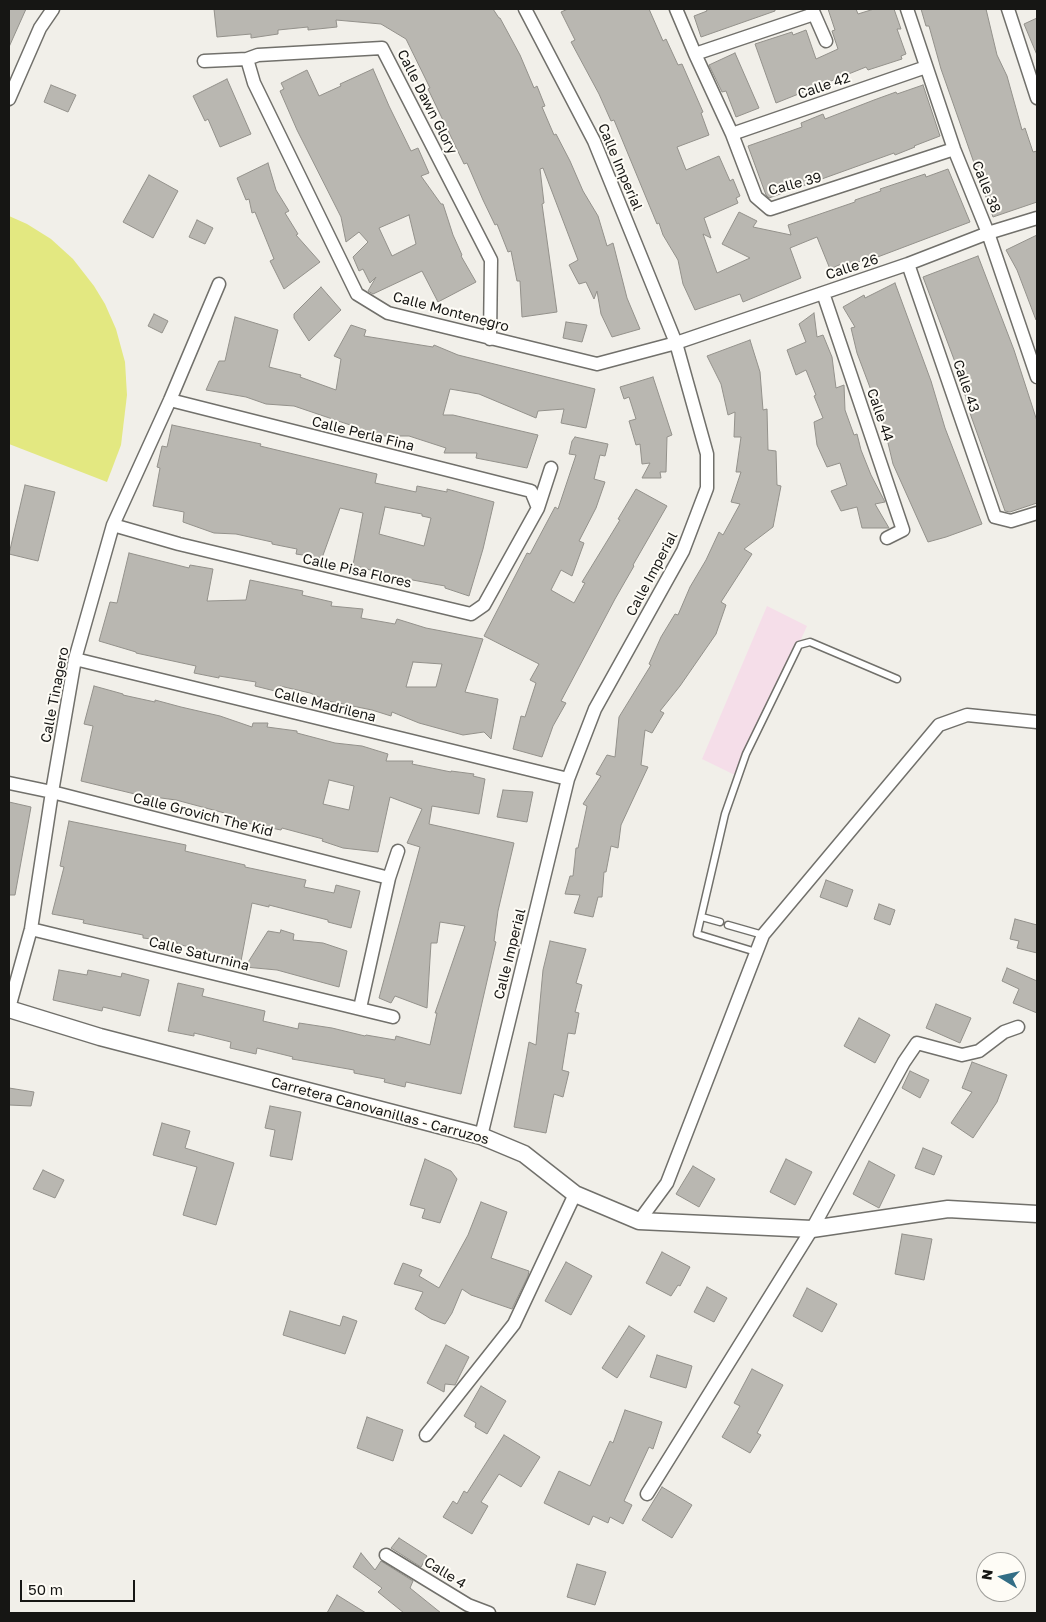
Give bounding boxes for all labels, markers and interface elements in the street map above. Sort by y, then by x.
street label: Calle Dawn Glory [393,47,461,157]
street label: Calle 42 [795,69,853,103]
street label: Calle Imperial [594,121,646,213]
street label: Calle 38 [968,159,1004,215]
street label: Calle 39 [766,169,824,199]
street label: Calle 26 [824,251,880,283]
street label: Calle Montenegro [391,288,511,336]
street label: Calle 43 [949,357,983,415]
street label: Calle 44 [863,386,897,444]
street label: Calle Perla Fina [310,413,416,455]
street label: Calle Imperial [623,529,681,619]
street label: Calle Pisa Flores [301,550,413,592]
street label: Calle Tinagero [37,646,73,744]
street label: Calle Madrilena [272,684,378,726]
street label: Calle Grovich The Kid [131,789,275,841]
street label: Calle Imperial [491,907,529,1001]
street label: Calle Saturnina [147,933,251,975]
street label: Carretera Canovanillas - Carruzos [269,1074,491,1148]
north arrow [976,1552,1026,1602]
street label: Calle 4 [421,1554,469,1592]
text: N [977,1568,996,1581]
scale bar [22,1570,138,1602]
text: 50 m [28,1580,63,1598]

